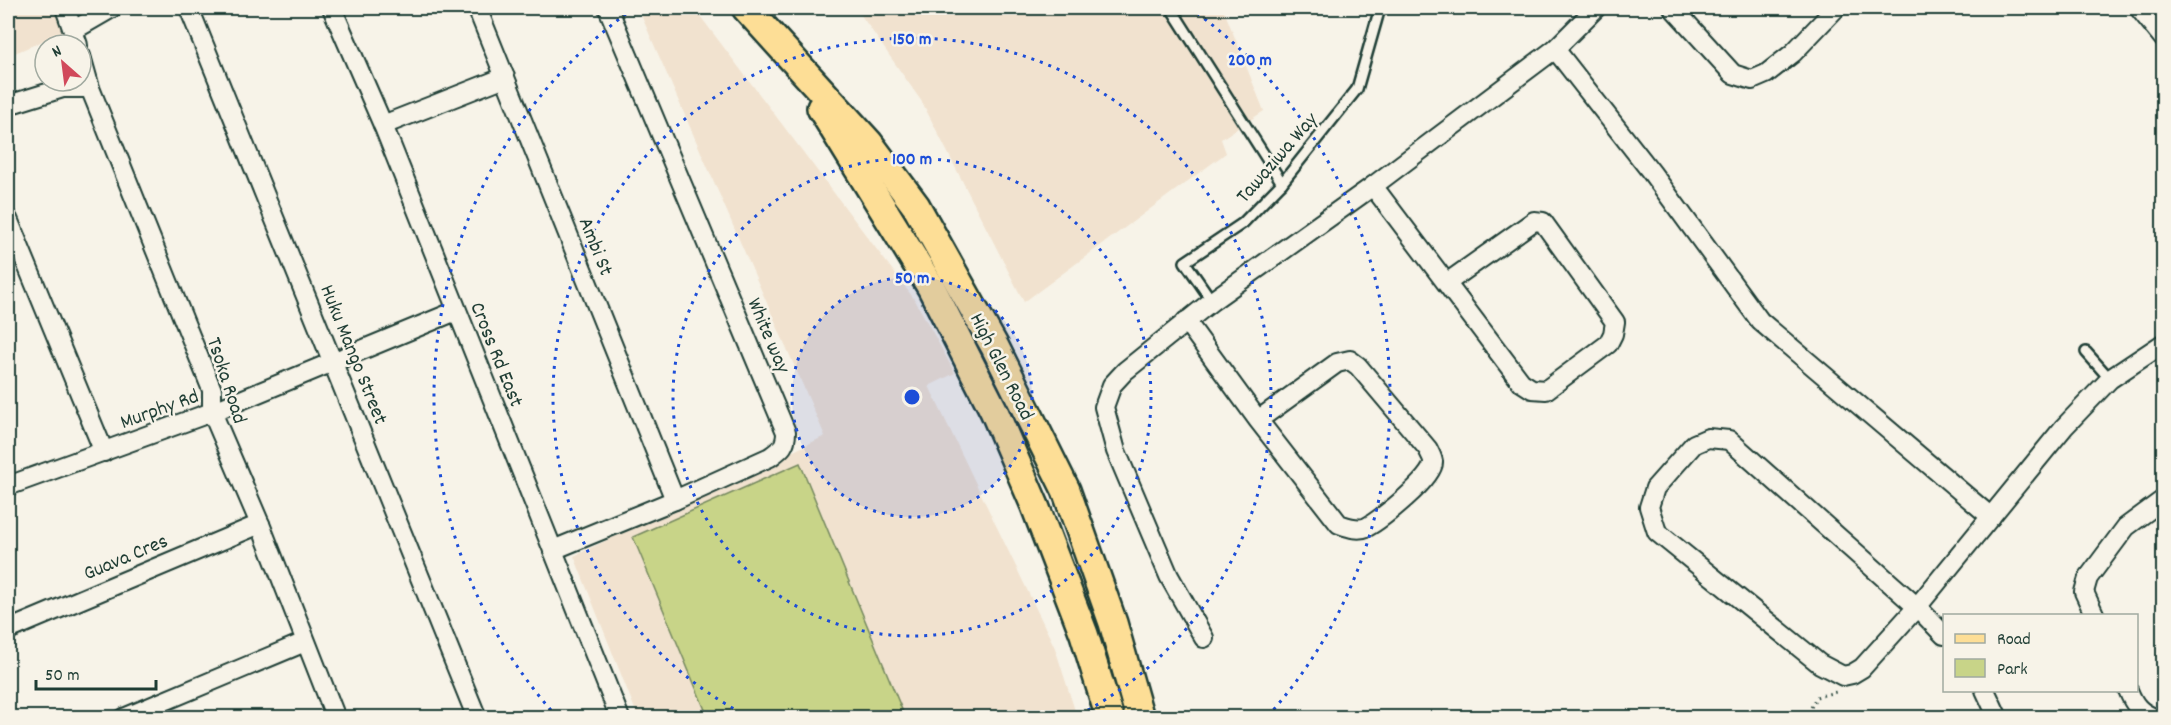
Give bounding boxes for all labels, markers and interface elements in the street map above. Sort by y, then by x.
text: 150 m [893,28,931,53]
north arrow [33,33,93,93]
text: N [48,40,66,64]
text: 200 m [1228,49,1272,74]
street label: Tawaziwa Way [1230,106,1327,211]
text: 100 m [892,148,932,173]
street label: Ambi St [569,213,620,281]
text: 50 m [895,267,929,292]
street label: Huku Mango Street [310,281,394,430]
street label: White way [738,294,797,379]
street label: Cross Rd East [461,298,530,412]
street label: High Glen Road [960,308,1040,426]
street label: Tsoka Road [197,334,253,428]
street label: Murphy Rd [116,383,204,439]
centre of rings [902,387,922,407]
street label: Guava Cres [79,528,173,590]
legend [1943,614,2138,692]
text: Road [1997,628,2031,653]
scale bar [36,653,156,691]
text: Park [1997,658,2028,683]
text: 50 m [45,664,80,689]

